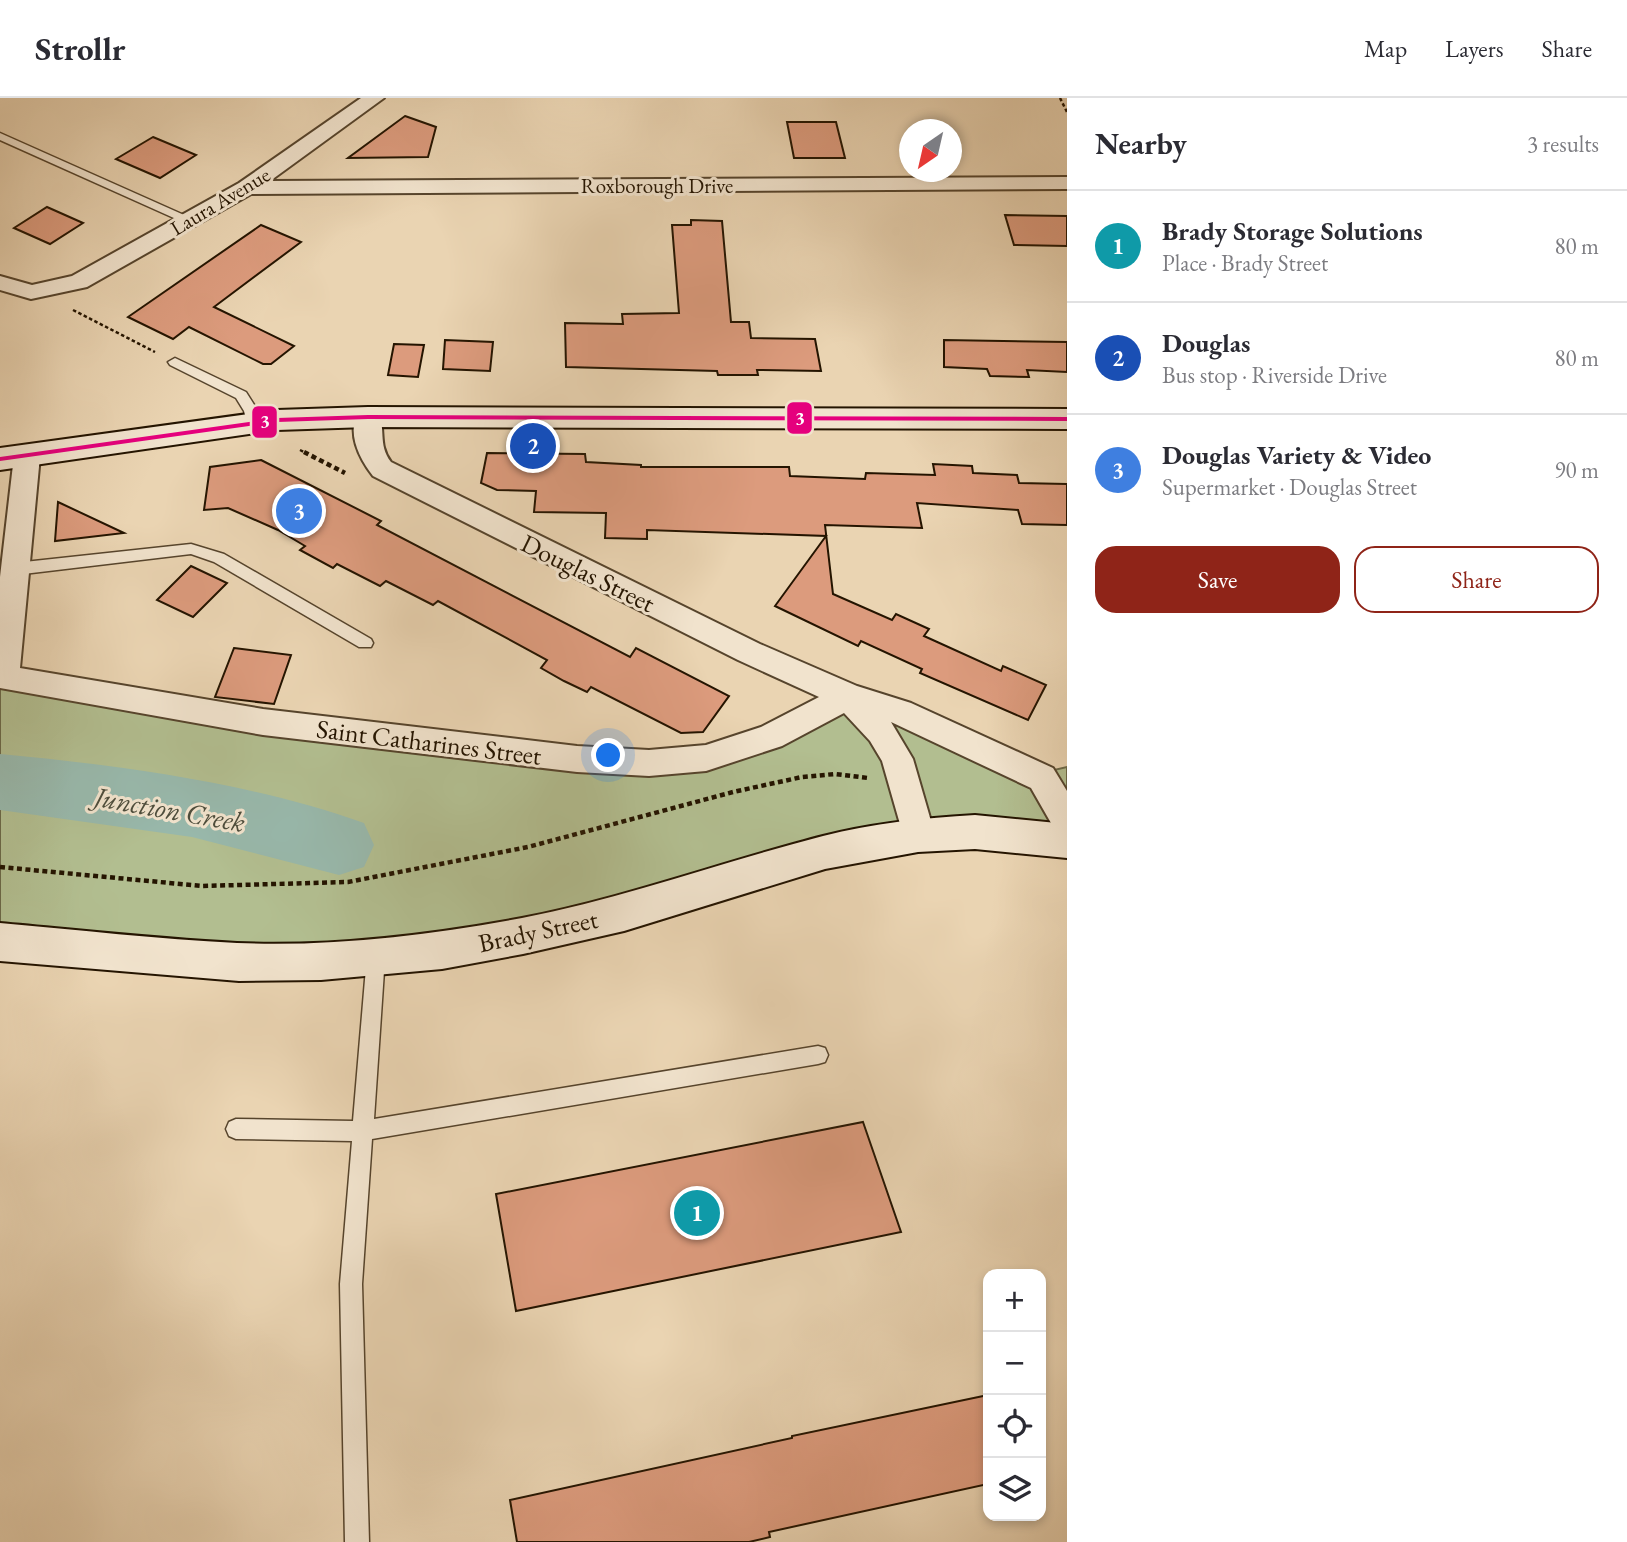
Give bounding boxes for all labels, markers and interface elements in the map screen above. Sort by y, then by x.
text: Strollr [35,27,126,70]
text: Map [1364,33,1407,64]
text: Layers [1445,33,1504,64]
text: Share [1542,33,1592,64]
north arrow [899,119,962,182]
text: Nearby [1095,124,1187,163]
text: 3 results [1527,129,1599,159]
street label: Laura Avenue [165,161,275,241]
street label: Roxborough Drive [581,172,733,199]
text: Brady Storage Solutions [1162,214,1423,248]
text: 1 [1112,231,1124,261]
text: 80 m [1554,231,1599,261]
text: Place · Brady Street [1162,248,1328,278]
text: Douglas [1162,326,1250,360]
text: 2 [1112,343,1124,373]
text: 80 m [1554,343,1599,373]
text: Bus stop · Riverside Drive [1162,360,1387,390]
line badge: 3 [786,401,813,435]
line badge: 3 [251,405,278,439]
text: 3 [795,406,805,431]
text: 3 [260,409,270,434]
pin: 2 [510,420,556,472]
text: Douglas Variety & Video [1162,438,1431,472]
text: 3 [1112,455,1124,485]
text: 90 m [1554,455,1599,485]
text: Supermarket · Douglas Street [1162,472,1417,502]
pin: 3 [276,485,322,537]
street label: Douglas Street [515,526,661,620]
button: Save [1095,546,1340,613]
button: Share [1354,546,1599,613]
street label: Saint Catharines Street [315,711,543,773]
your location [591,738,625,772]
water label: Junction Creek [86,777,248,840]
street label: Brady Street [475,902,601,960]
pin: 1 [674,1187,720,1239]
map controls [983,1269,1046,1521]
button: + [983,1269,1046,1332]
button: − [983,1332,1046,1395]
button: locate [983,1395,1046,1458]
button: layers [983,1458,1046,1521]

